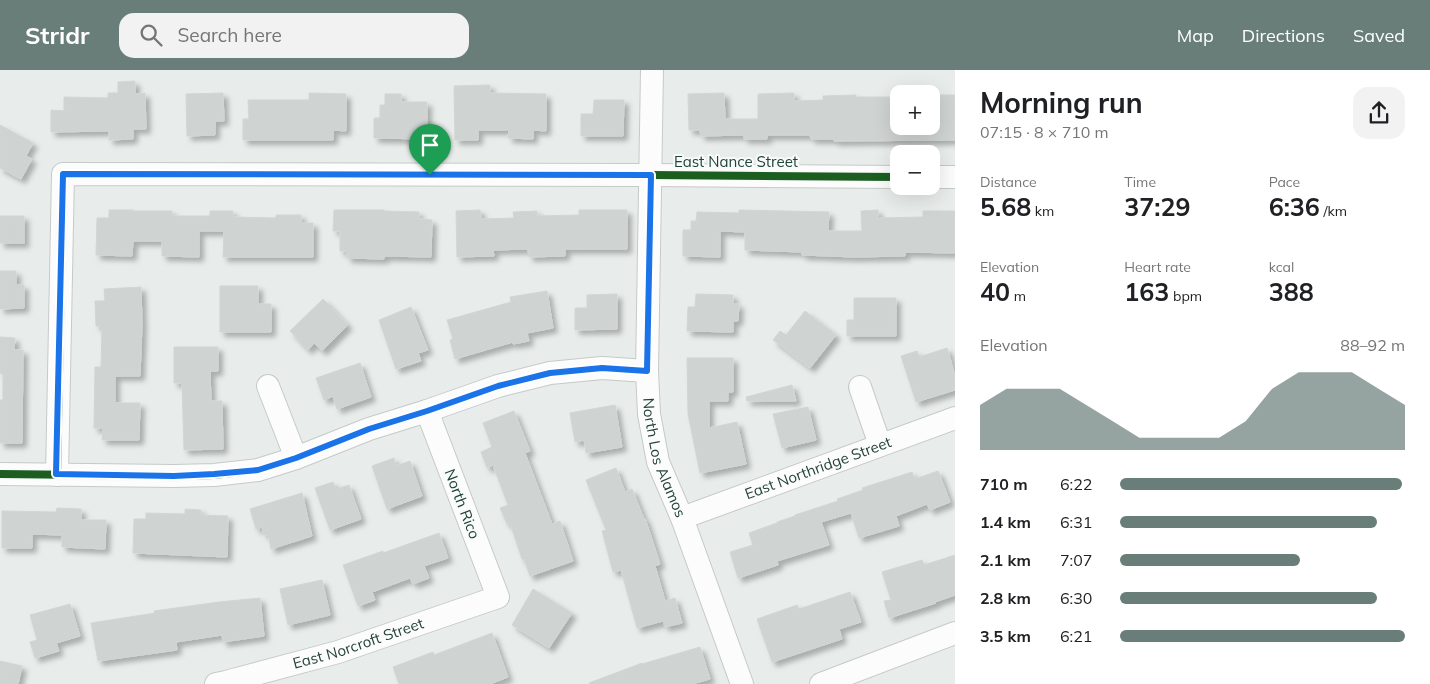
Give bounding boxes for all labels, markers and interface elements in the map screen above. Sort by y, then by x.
search box [119,13,469,58]
text: Stridr [25,20,89,50]
icon: search [137,21,165,49]
text: Search here [177,23,282,47]
text: Map [1177,24,1214,47]
text: Directions [1242,24,1325,47]
text: Saved [1353,24,1405,47]
map controls [890,85,940,195]
button: + [890,85,940,135]
text: Morning run [980,85,1143,120]
button: share [1353,87,1405,139]
text: 07:15 · 8 × 710 m [980,122,1109,142]
pin [409,124,451,175]
icon: arrive [416,131,444,159]
button: − [890,145,940,195]
street label: East Nance Street [674,152,798,171]
text: Distance [980,173,1037,191]
text: Time [1124,173,1156,191]
text: Pace [1269,173,1300,191]
text: 5.68 [980,191,1031,222]
text: 37:29 [1124,191,1191,222]
text: 6:36 [1269,191,1320,222]
text: km [1031,202,1054,220]
text: /km [1320,202,1347,220]
text: Elevation [980,258,1039,276]
text: Heart rate [1124,258,1191,276]
text: kcal [1269,258,1294,276]
text: 40 [980,276,1010,307]
text: 163 [1124,276,1169,307]
text: 388 [1269,276,1314,307]
text: m [1010,287,1026,305]
text: bpm [1169,287,1202,305]
text: Elevation [980,335,1048,355]
text: 88–92 m [1340,335,1405,355]
street label: North Los Alamos [639,397,691,520]
street label: East Northridge Street [742,432,894,503]
street label: North Rico [440,466,484,541]
text: 710 m [980,474,1028,494]
text: 6:22 [1060,474,1092,494]
text: 1.4 km [980,512,1031,532]
text: 6:31 [1060,512,1092,532]
text: 2.1 km [980,550,1031,570]
text: 7:07 [1060,550,1092,570]
text: 2.8 km [980,588,1031,608]
text: 6:30 [1060,588,1092,608]
street label: East Norcroft Street [291,613,426,673]
text: 3.5 km [980,626,1031,646]
text: 6:21 [1060,626,1092,646]

